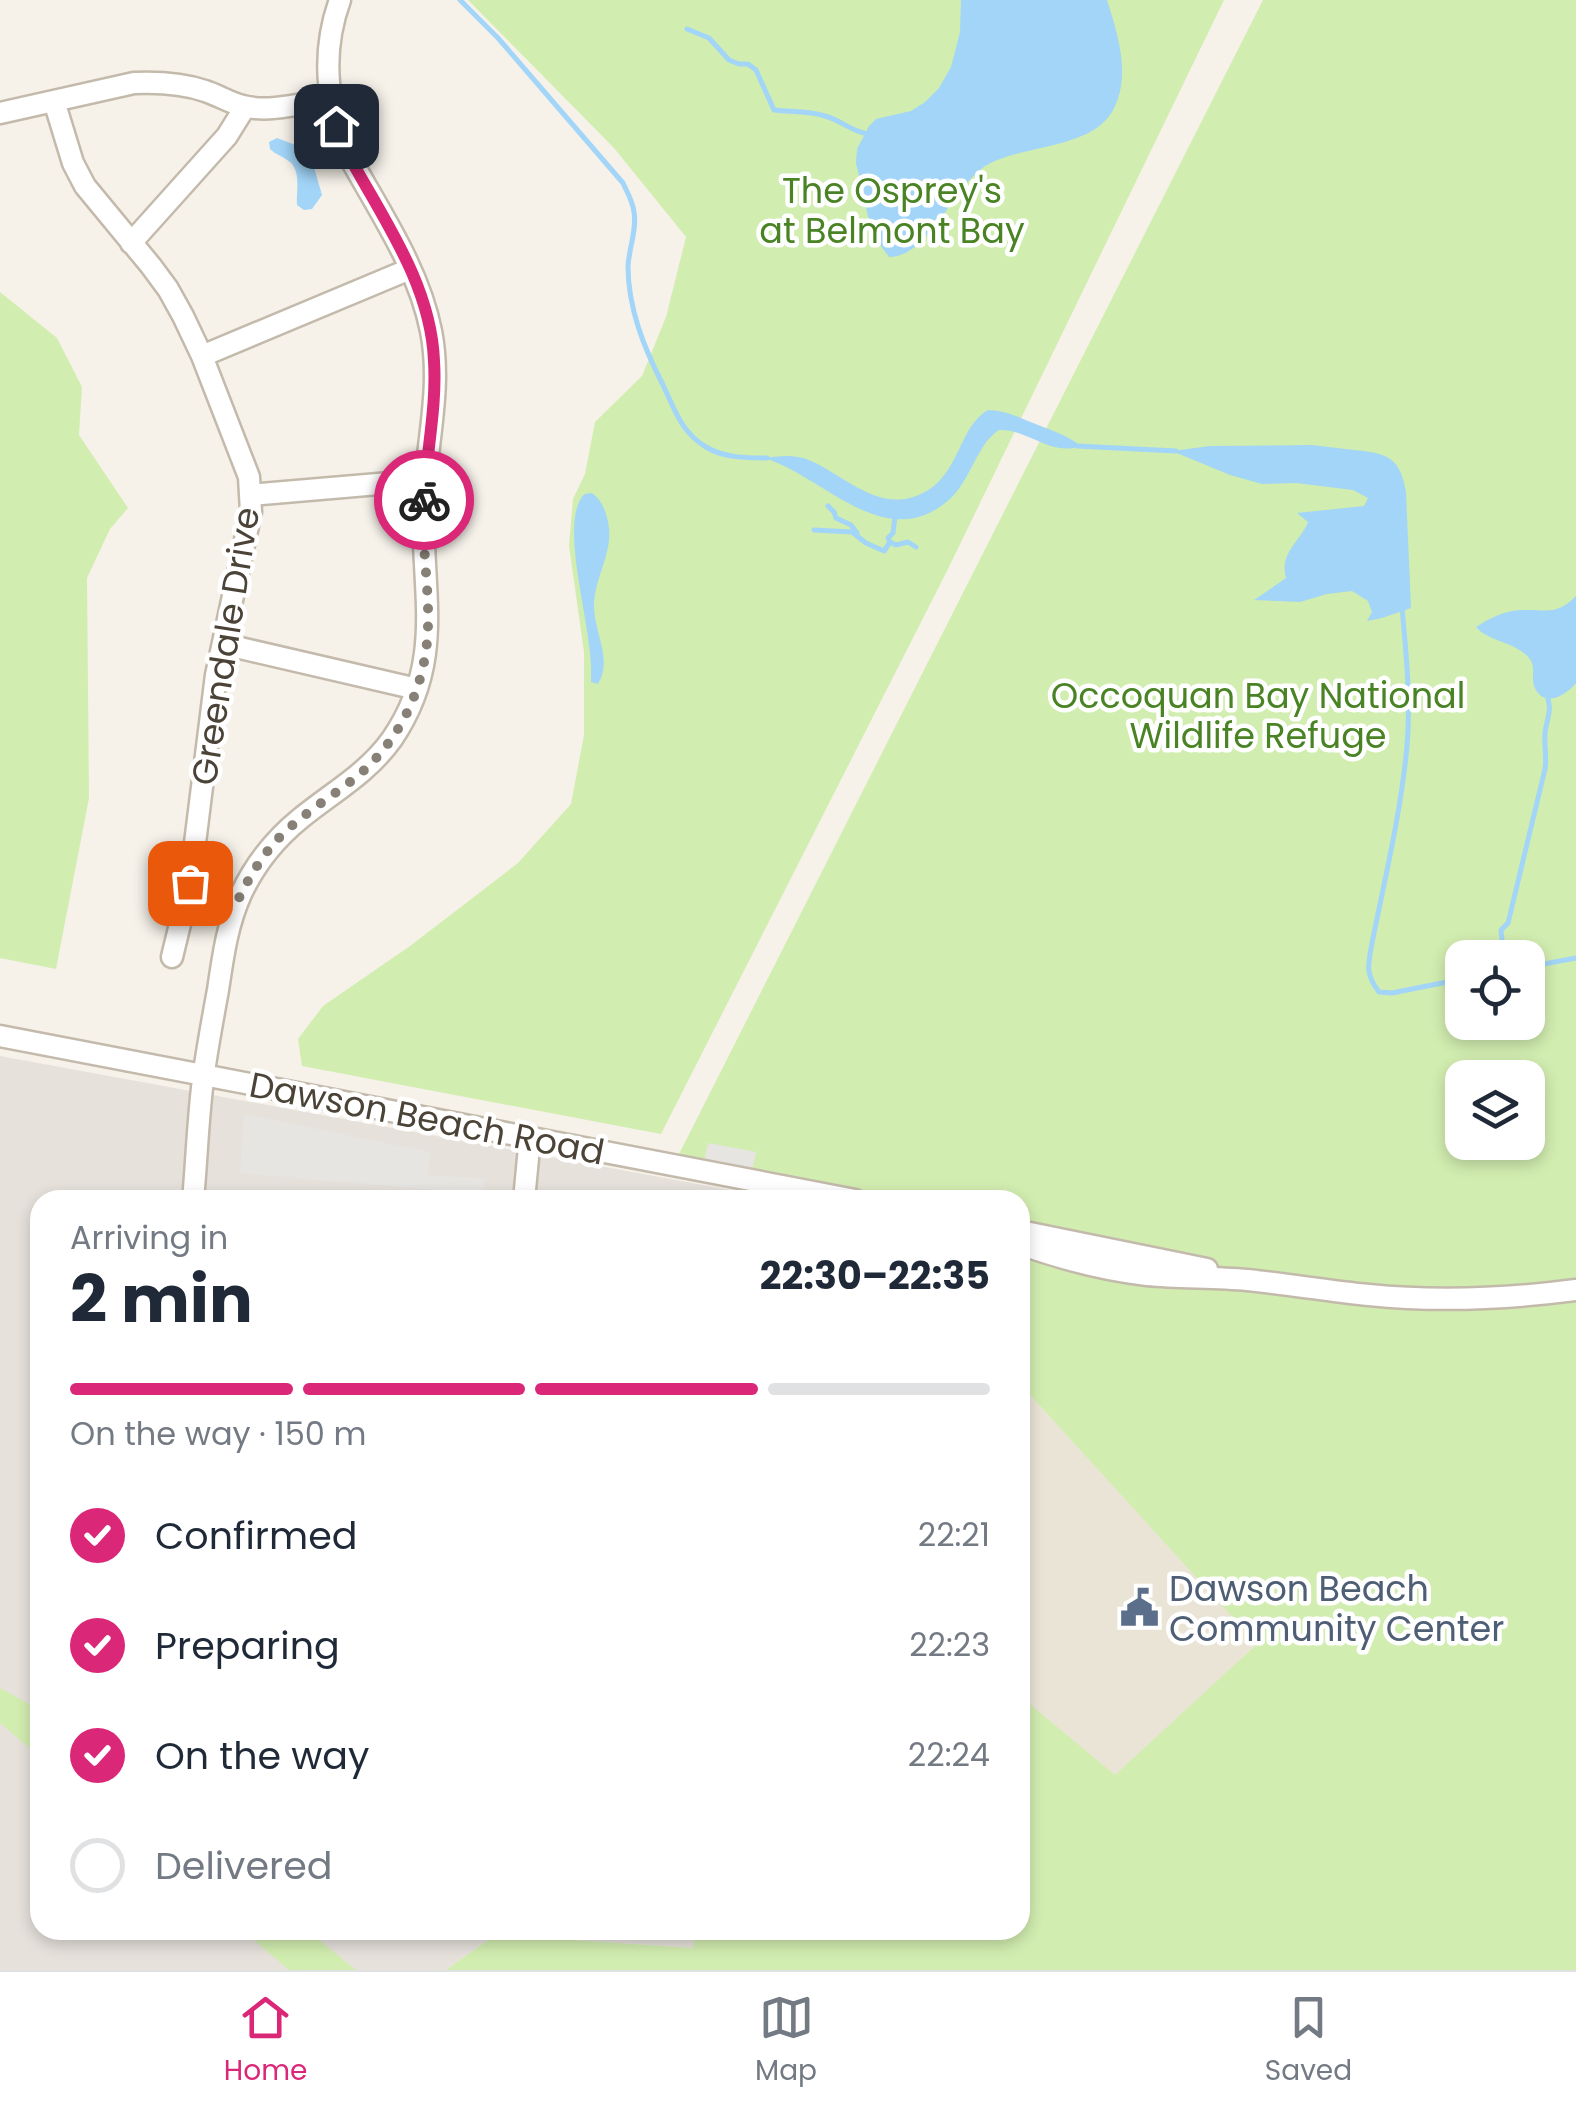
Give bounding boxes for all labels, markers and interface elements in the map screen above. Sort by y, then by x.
pin [294,84,379,169]
icon: home [309,99,364,154]
park label: The Osprey's at Belmont Bay [759,166,1025,255]
courier [374,450,474,550]
icon: bike [397,473,452,528]
street label: Greendale Drive [179,503,271,789]
park label: Occoquan Bay National Wildlife Refuge [1051,671,1465,760]
pin [148,841,233,926]
icon: bag [163,856,218,911]
map controls [1445,940,1545,1160]
button: locate [1445,940,1545,1040]
street label: Dawson Beach Road [245,1060,609,1176]
button: layers [1445,1060,1545,1160]
text: Arriving in [70,1215,228,1260]
text: 22:30–22:35 [760,1249,990,1302]
text: 2 min [70,1254,253,1345]
text: On the way · 150 m [70,1411,366,1456]
icon: check [70,1508,125,1563]
text: Confirmed [155,1509,357,1562]
text: 22:21 [918,1512,990,1557]
place label: Dawson Beach Community Center [1169,1564,1504,1653]
public building icon: Dawson Beach Community Center [1118,1587,1160,1629]
icon: check [70,1618,125,1673]
text: Preparing [155,1619,340,1672]
text: 22:23 [909,1622,990,1667]
icon: check [70,1728,125,1783]
text: On the way [155,1729,369,1782]
text: 22:24 [908,1732,990,1777]
text: Delivered [155,1839,332,1892]
tab: Home [224,1990,307,2092]
tab: Map [755,1990,817,2092]
tab: Saved [1265,1990,1352,2092]

